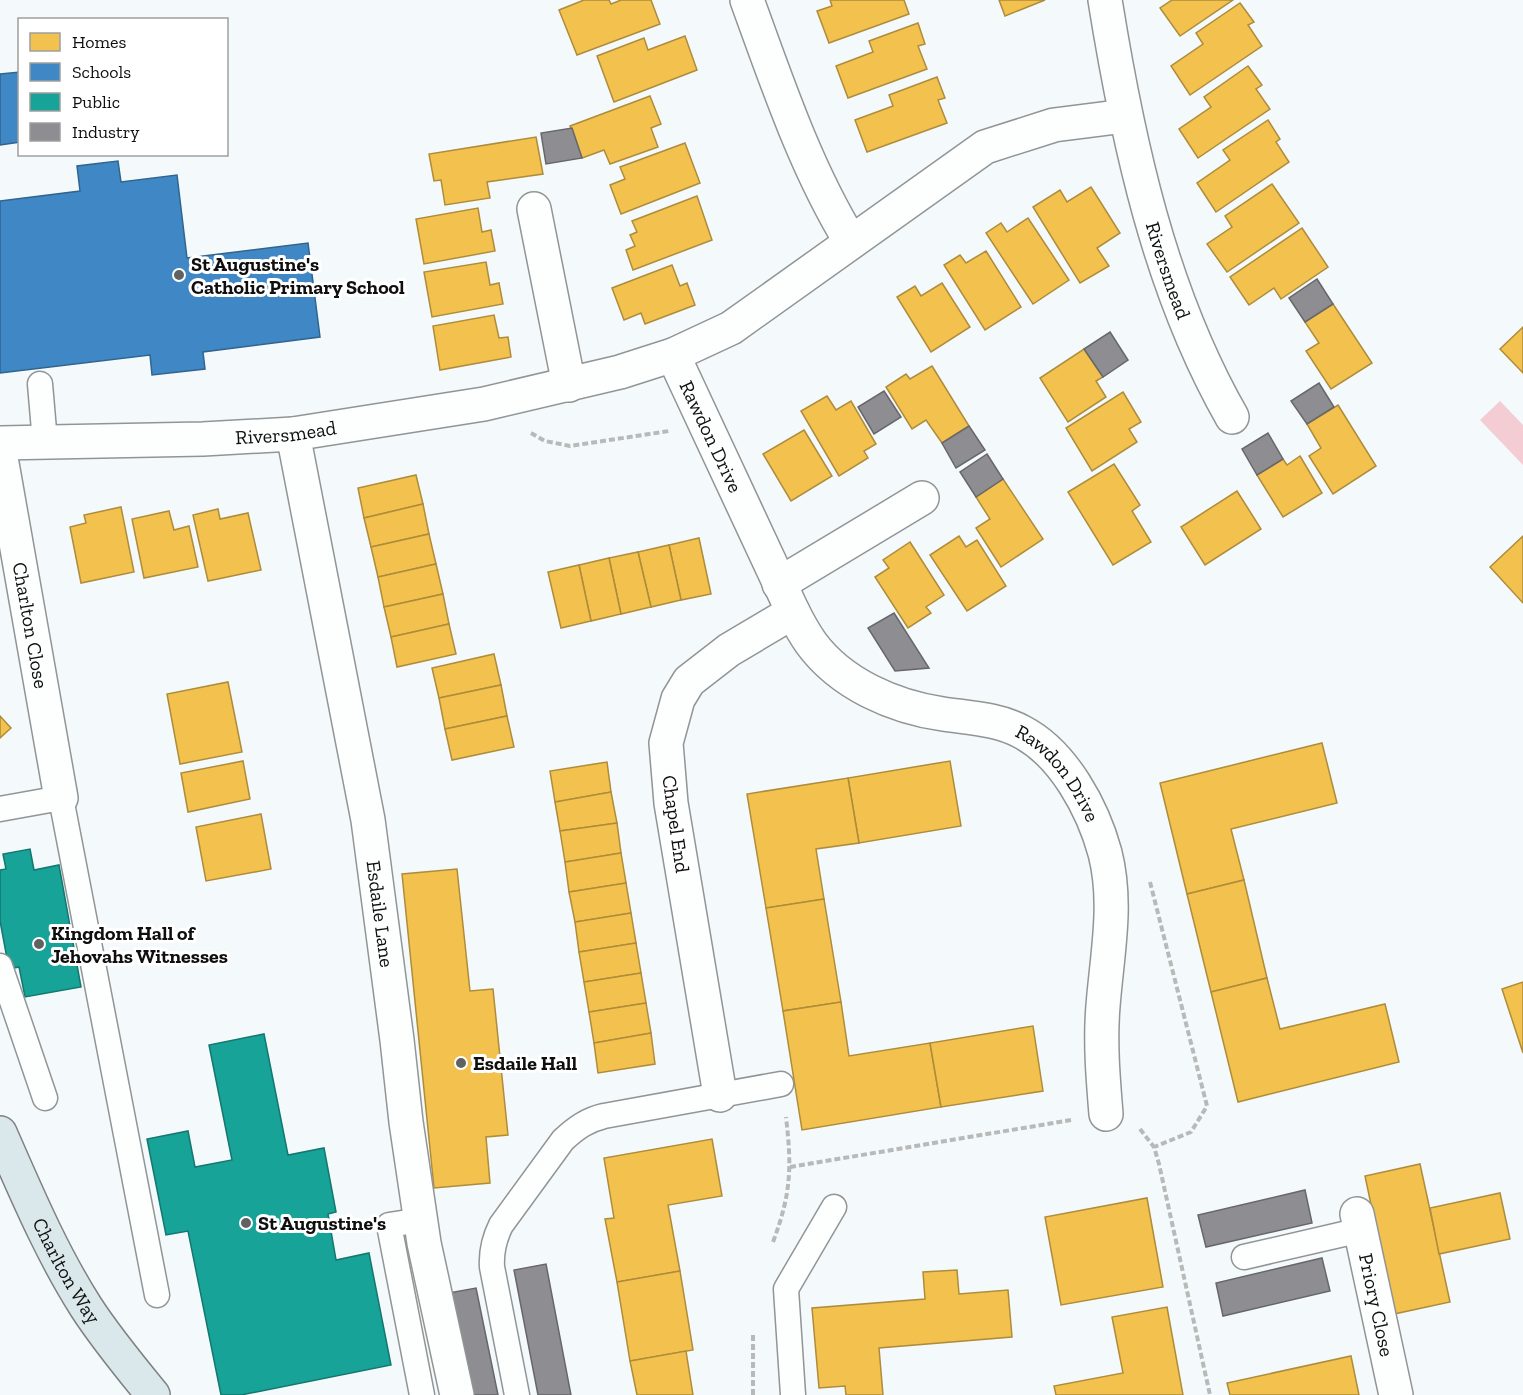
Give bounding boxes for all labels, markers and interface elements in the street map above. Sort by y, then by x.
legend [18,18,228,156]
text: Homes [72,31,126,53]
text: Schools [72,61,131,83]
text: Public [72,91,120,113]
text: Industry [72,121,140,143]
street label: Riversmead [1141,219,1196,323]
place label: St Augustine's Catholic Primary School [191,252,405,299]
marker: St Augustine's Catholic Primary School [172,268,186,282]
street label: Rawdon Drive [675,377,748,497]
street label: Riversmead [235,415,338,449]
street label: Charlton Close [8,560,53,690]
street label: Rawdon Drive [1012,719,1105,825]
street label: Chapel End [657,774,695,874]
street label: Esdaile Lane [361,859,399,969]
place label: Kingdom Hall of Jehovahs Witnesses [51,921,228,968]
marker: Kingdom Hall of Jehovahs Witnesses [32,937,46,951]
place label: Esdaile Hall [473,1051,578,1075]
marker: Esdaile Hall [454,1056,468,1070]
place label: St Augustine's [258,1211,386,1235]
street label: Charlton Way [28,1214,106,1329]
marker: St Augustine's [239,1216,253,1230]
street label: Priory Close [1354,1251,1399,1359]

